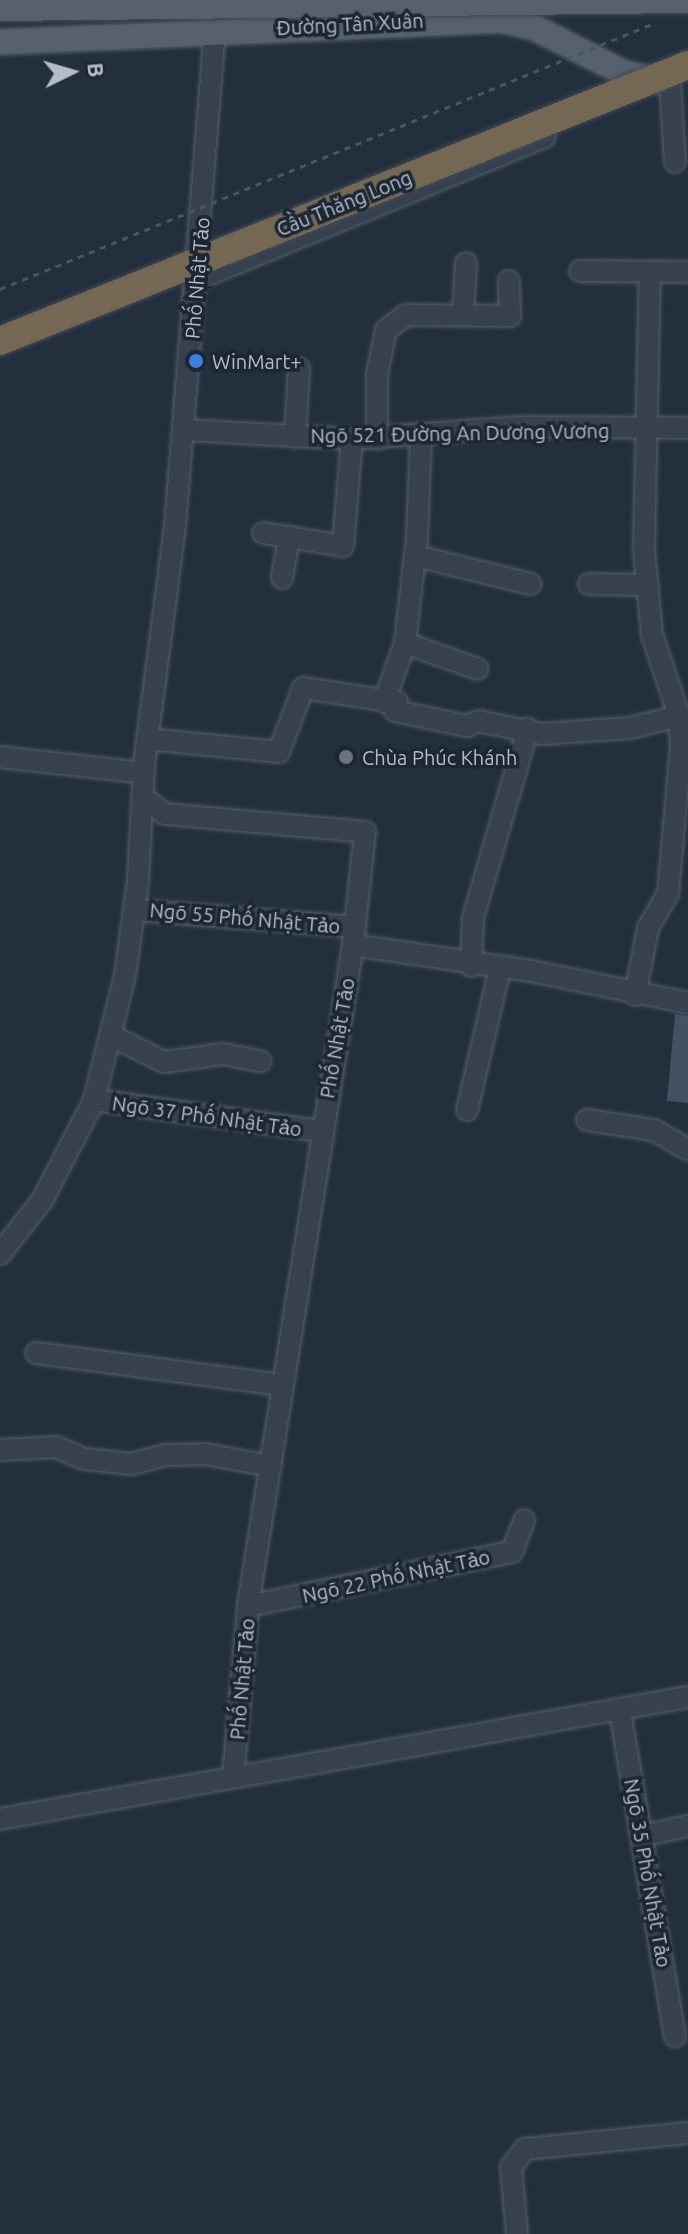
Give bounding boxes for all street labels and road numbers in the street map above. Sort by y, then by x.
street label: Đường Tân Xuân [276,8,424,40]
street label: Cầu Thăng Long [273,165,415,241]
street label: Phố Nhật Tảo [180,216,214,340]
street label: Ngõ 521 Đường An Dương Vương [310,418,610,448]
street label: Ngõ 55 Phố Nhật Tảo [149,898,341,938]
street label: Phố Nhật Tảo [315,976,359,1100]
street label: Ngõ 37 Phố Nhật Tảo [111,1091,303,1141]
street label: Ngõ 22 Phố Nhật Tảo [300,1544,492,1608]
street label: Phố Nhật Tảo [225,1617,259,1741]
street label: Ngõ 35 Phố Nhật Tảo [620,1777,676,1969]

